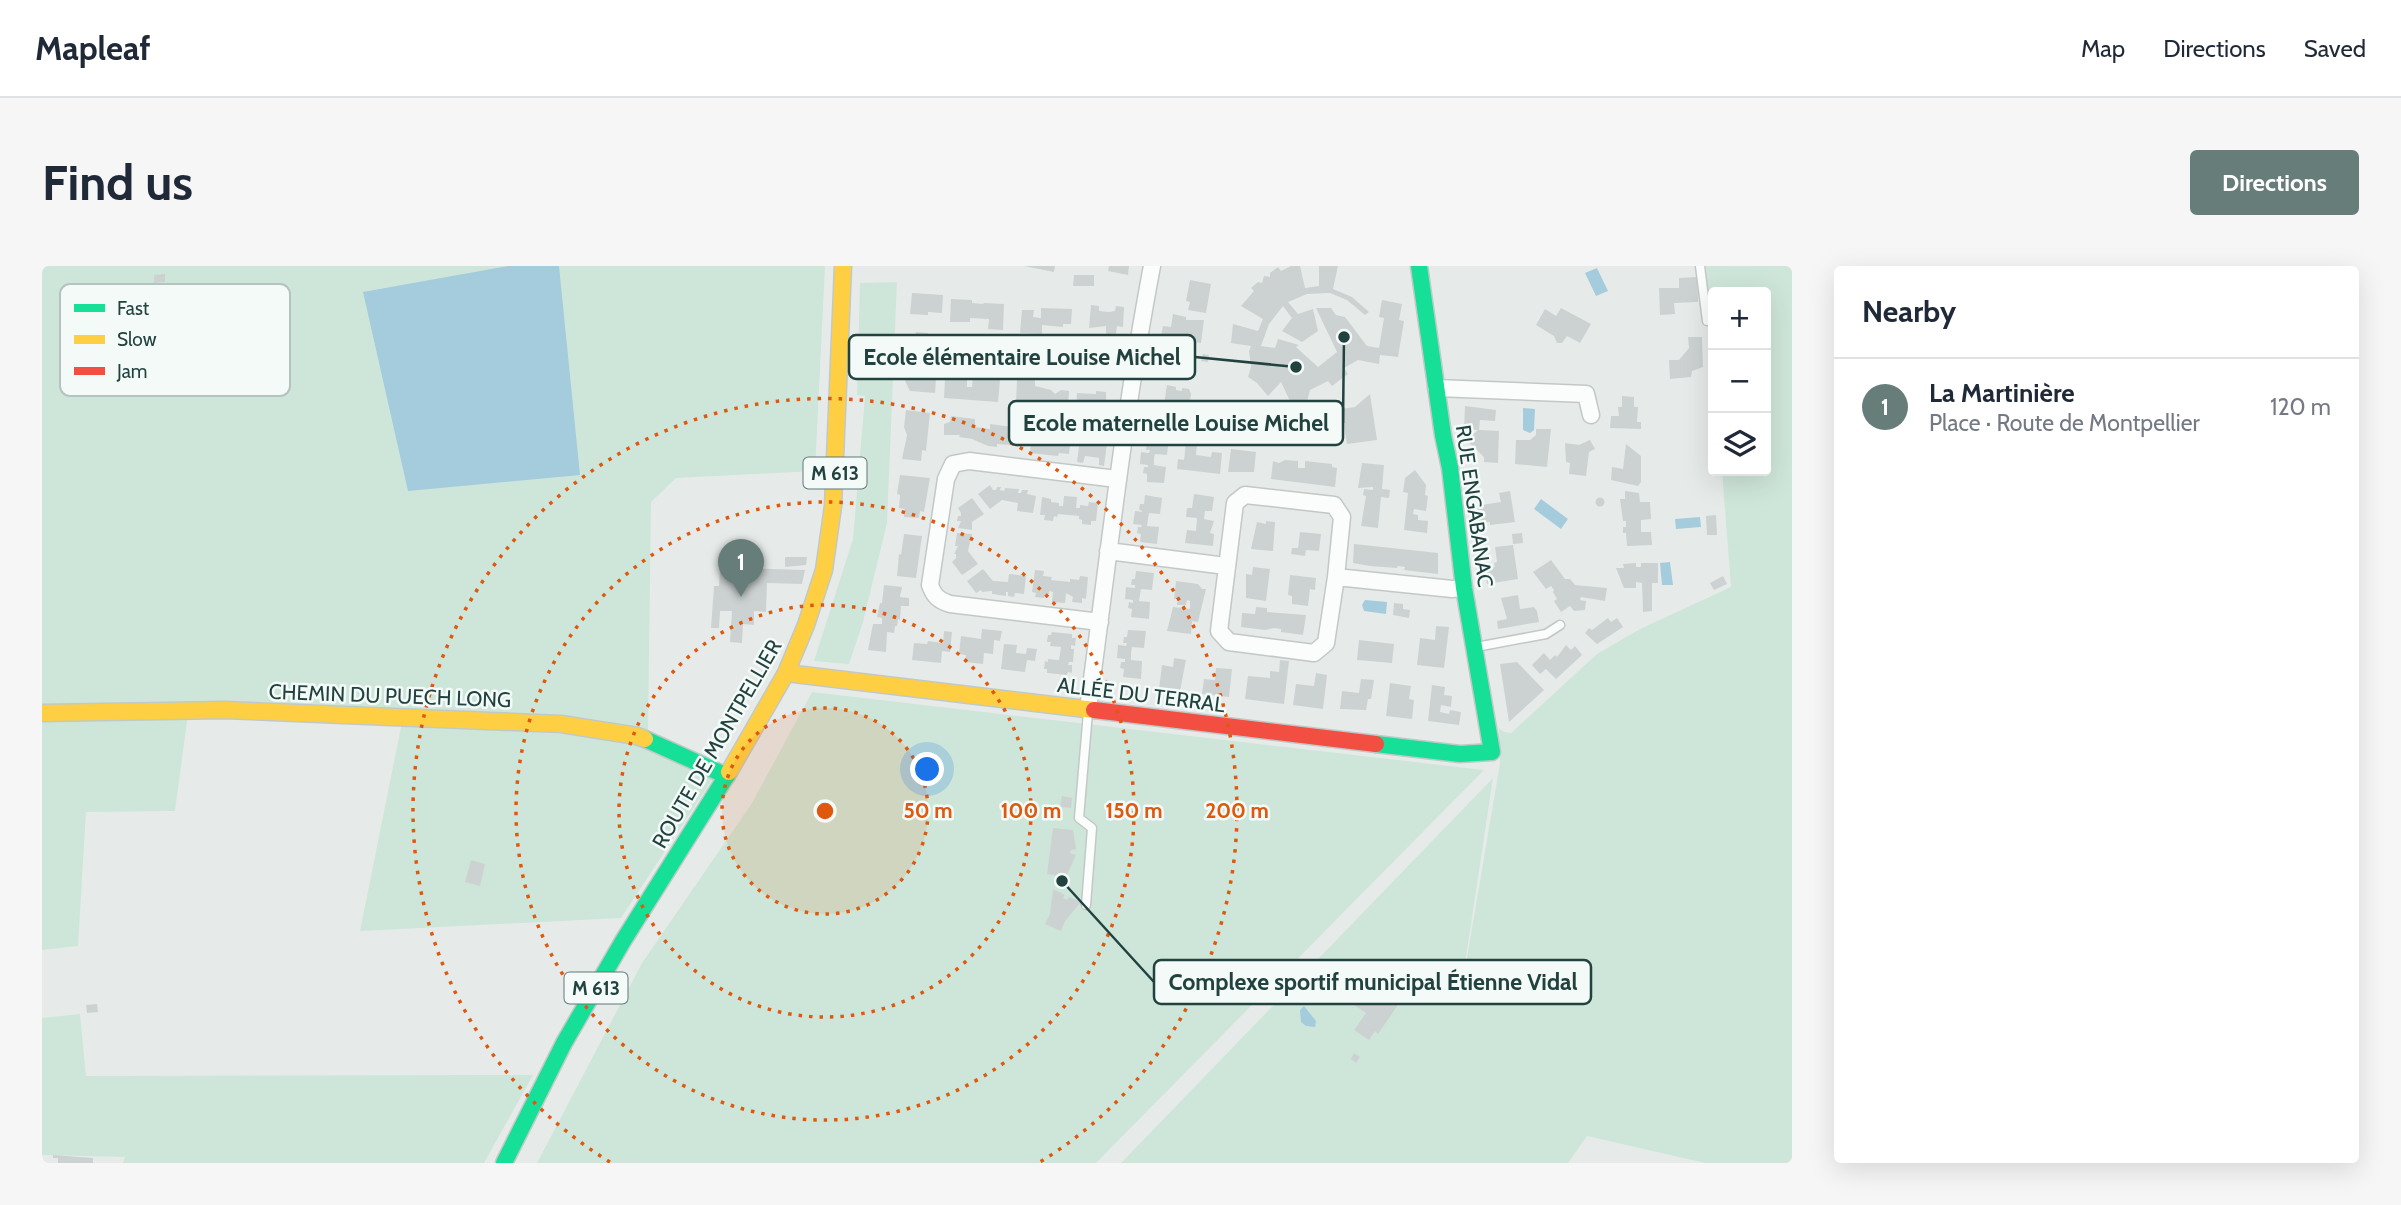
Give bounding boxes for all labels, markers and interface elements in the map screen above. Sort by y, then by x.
text: Mapleaf [35,28,151,68]
text: Map [2081,34,2125,63]
text: Directions [2163,34,2266,63]
text: Saved [2304,34,2366,63]
button: Directions [2190,150,2359,215]
text: Find us [42,153,193,212]
legend [60,284,290,396]
map controls [1708,287,1771,476]
button: + [1708,287,1771,350]
text: Nearby [1862,293,1956,330]
text: Fast [117,297,150,320]
text: Slow [117,328,157,351]
callout: Ecole élémentaire Louise Michel [849,335,1195,379]
text: Ecole élémentaire Louise Michel [863,343,1181,371]
button: − [1708,350,1771,413]
text: Jam [116,360,147,383]
text: La Martinière [1929,377,2075,409]
text: 1 [1881,393,1889,421]
text: 120 m [2270,393,2331,421]
callout: Ecole maternelle Louise Michel [1009,401,1343,445]
text: Ecole maternelle Louise Michel [1023,409,1329,437]
text: Place · Route de Montpellier [1929,409,2200,437]
button: layers [1708,413,1771,476]
street label: RUE ENGABANAC [1451,423,1498,589]
road number: M 613 [804,458,866,489]
pin: 1 [718,539,764,597]
street label: ROUTE DE MONTPELLIER [647,635,787,852]
street label: ALLÉE DU TERRAL [1056,672,1227,717]
street label: CHEMIN DU PUECH LONG [268,679,512,712]
your location [910,752,944,786]
text: 50 m [903,798,953,823]
text: 100 m [1001,798,1061,823]
text: 150 m [1106,798,1162,823]
text: 200 m [1205,798,1269,823]
centre of rings [813,799,837,823]
callout: Complexe sportif municipal Étienne Vidal [1154,960,1591,1004]
text: Complexe sportif municipal Étienne Vidal [1168,968,1578,996]
road number: M 613 [564,972,628,1003]

